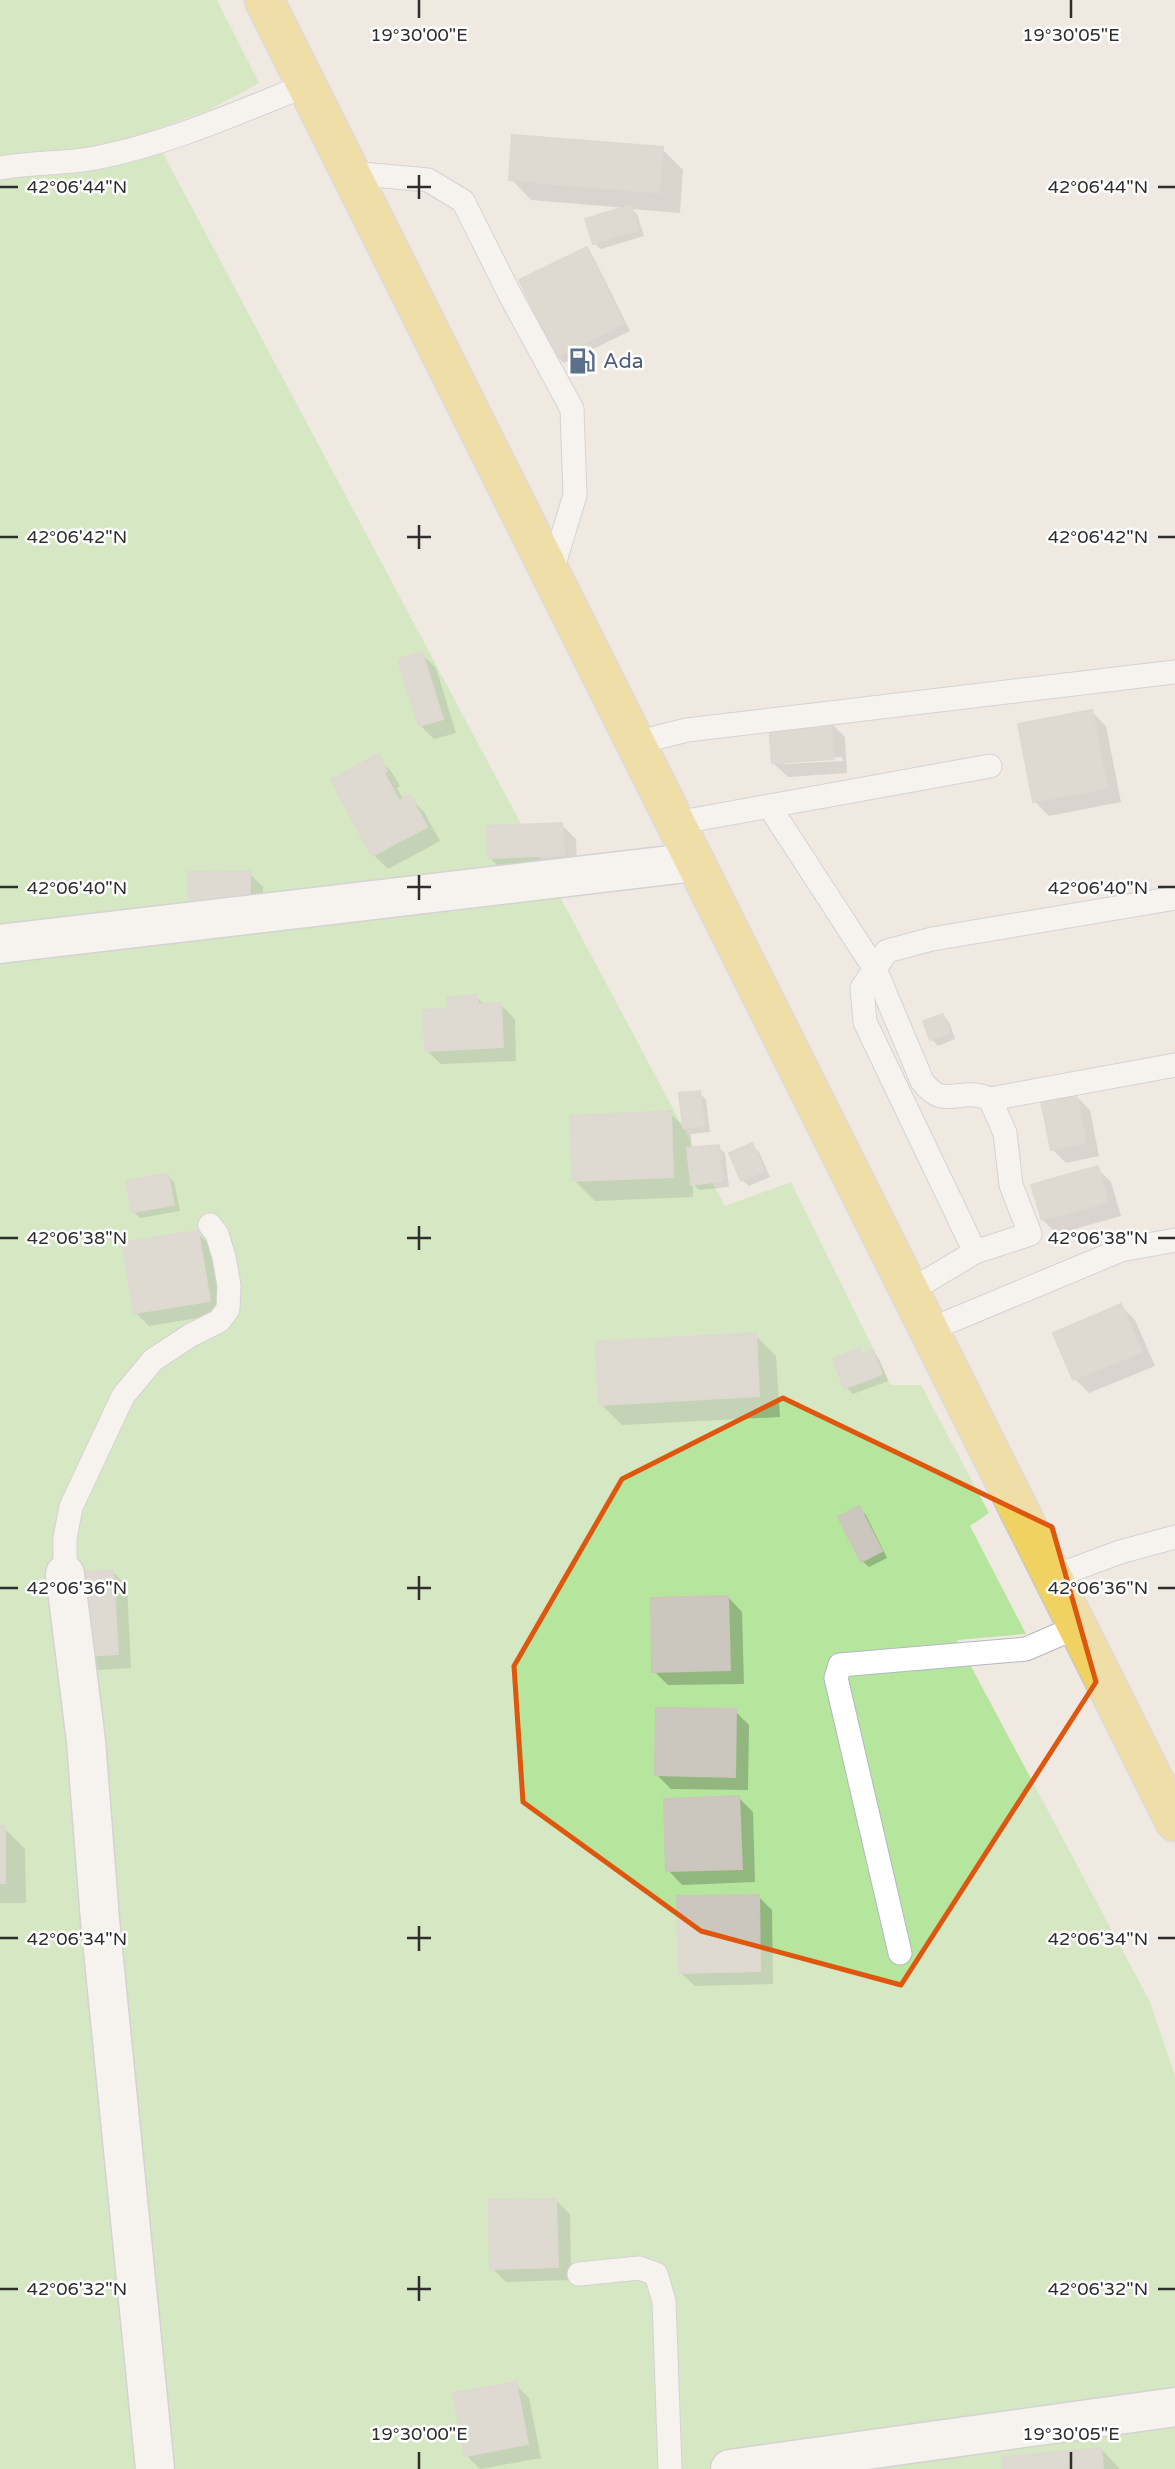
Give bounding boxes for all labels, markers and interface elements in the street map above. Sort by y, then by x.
text: 19°30'00"E [370,24,468,46]
text: 19°30'05"E [1022,24,1120,46]
text: 42°06'44"N [27,176,127,198]
text: 42°06'44"N [1048,176,1148,198]
fuel station icon: Ada [567,346,597,376]
place label: Ada [603,349,643,374]
text: 42°06'42"N [27,526,127,548]
text: 42°06'42"N [1048,526,1148,548]
text: 42°06'40"N [27,877,127,899]
text: 42°06'40"N [1048,877,1148,899]
text: 42°06'38"N [27,1227,127,1249]
text: 42°06'38"N [1048,1227,1148,1249]
text: 42°06'36"N [27,1577,127,1599]
text: 42°06'36"N [1048,1577,1148,1599]
text: 42°06'34"N [27,1928,127,1950]
text: 42°06'34"N [1048,1928,1148,1950]
text: 42°06'32"N [27,2278,127,2300]
text: 42°06'32"N [1048,2278,1148,2300]
text: 19°30'00"E [370,2423,468,2445]
text: 19°30'05"E [1022,2423,1120,2445]

